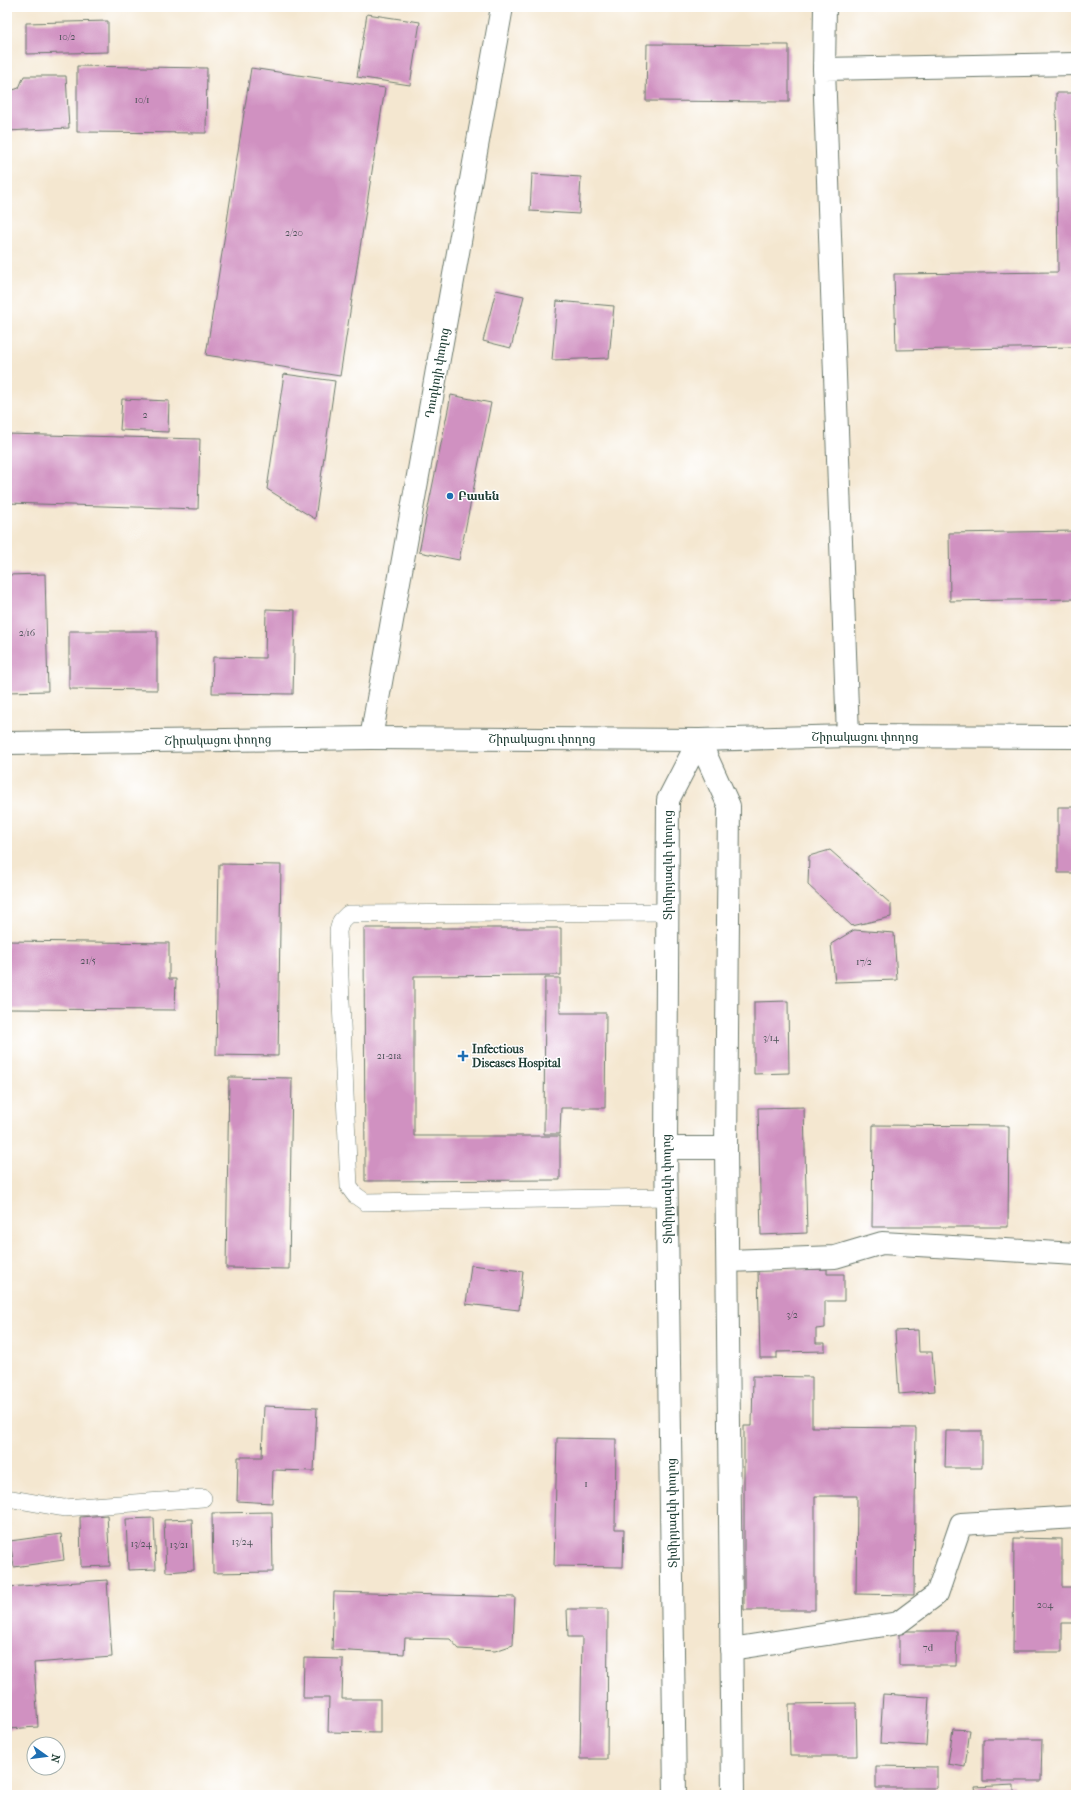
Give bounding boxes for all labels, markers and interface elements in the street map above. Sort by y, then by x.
house number: 10/2 [59,31,75,43]
house number: 10/1 [134,94,150,106]
house number: 2/20 [285,227,303,239]
street label: Դուդկոյի փողոց [422,327,452,419]
house number: 2 [142,409,148,421]
place label: Բասեն [458,489,499,503]
marker: Բասեն [445,491,455,501]
house number: 2/16 [19,627,36,639]
street label: Շիրակացու փողոց [811,730,919,744]
street label: Շիրակացու փողոց [164,732,272,748]
street label: Շիրակացու փողոց [488,732,596,746]
street label: Տիմիրյազևի փողոց [661,810,675,920]
house number: 21/5 [80,955,96,967]
house number: 17/2 [856,956,872,968]
house number: 3/14 [763,1032,780,1044]
place label: Infectious Diseases Hospital [472,1042,562,1071]
house number: 21-21a [377,1050,402,1062]
marker: Infectious Diseases Hospital [457,1050,469,1062]
street label: Տիմիրյազևի փողոց [659,1134,675,1244]
house number: 3/2 [786,1309,798,1321]
street label: Տիմիրյազևի փողոց [664,1458,680,1568]
house number: 1 [584,1478,588,1490]
house number: 13/24 [231,1536,254,1548]
house number: 13/24 [130,1538,153,1550]
house number: 13/21 [170,1539,188,1551]
house number: 204 [1037,1599,1054,1611]
house number: 7d [923,1642,934,1654]
north arrow [26,1736,66,1776]
text: N [48,1753,63,1765]

